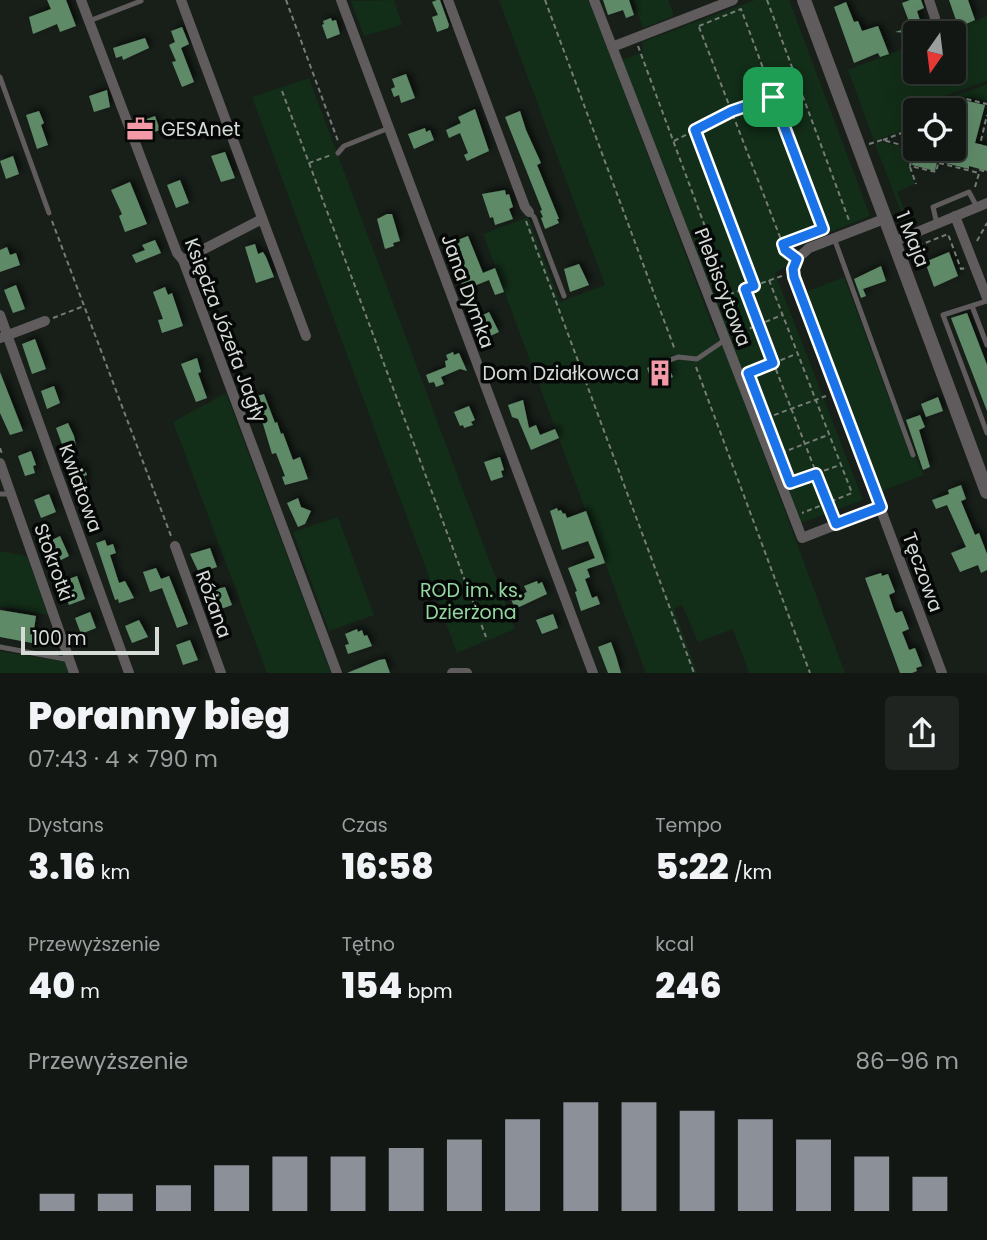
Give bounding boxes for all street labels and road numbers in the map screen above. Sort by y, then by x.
street label: 1 Maja [889,207,936,271]
street label: Plebiscytowa [688,224,757,350]
street label: Jana Dymka [434,230,501,352]
street label: Księdza Józefa Jagły [178,234,273,426]
street label: Kwiatowa [52,440,109,536]
street label: Stokrotki [27,520,80,605]
street label: Tęczowa [896,529,949,616]
street label: Różana [189,567,238,642]

